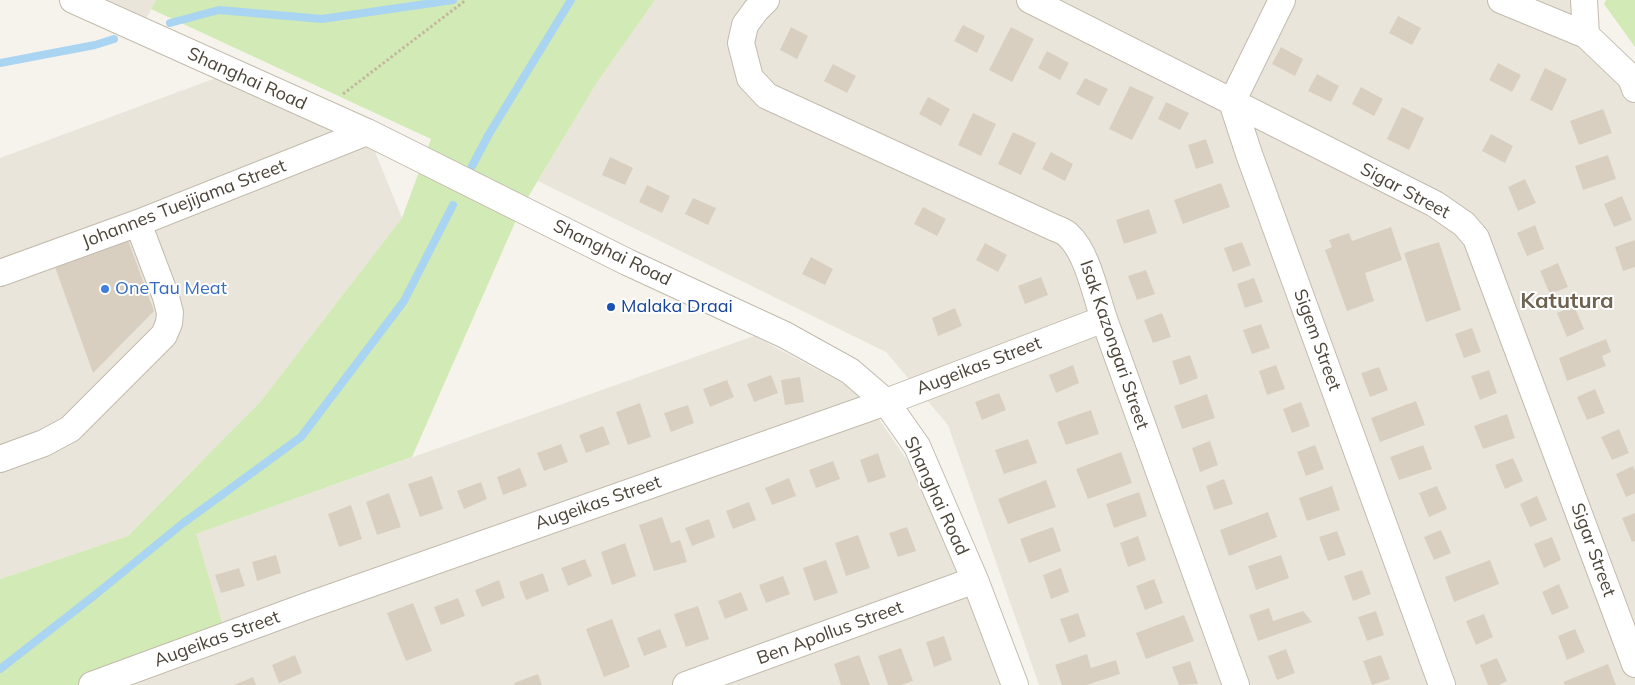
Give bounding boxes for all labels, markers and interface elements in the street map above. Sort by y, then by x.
street label: Shanghai Road [184,43,310,115]
street label: Johannes Tuejijama Street [79,155,289,253]
street label: Sigar Street [1357,158,1453,224]
street label: Shanghai Road [550,215,674,291]
street label: Isak Kazongari Street [1075,258,1153,432]
place label: OneTau Meat [115,278,227,300]
marker: OneTau Meat [99,283,111,295]
street label: Sigem Street [1289,286,1345,394]
district label: Katutura [1520,288,1614,314]
place label: Malaka Draai [621,296,733,318]
marker: Malaka Draai [605,301,617,313]
street label: Augeikas Street [914,332,1044,400]
street label: Shanghai Road [899,433,973,559]
street label: Augeikas Street [532,471,664,535]
street label: Sigar Street [1566,500,1620,600]
street label: Ben Apollus Street [754,597,906,669]
street label: Augeikas Street [151,606,283,672]

